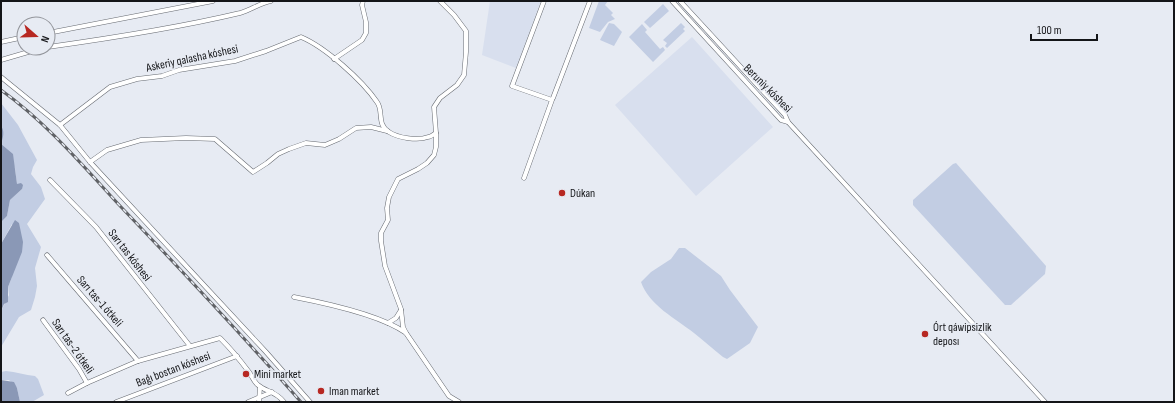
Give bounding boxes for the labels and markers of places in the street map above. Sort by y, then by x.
place label: Dúkan [570,186,595,201]
marker: Dúkan [557,188,567,198]
place label: Órt qáwipsizlik deposı [933,320,992,349]
marker: Órt qáwipsizlik deposı [920,329,930,339]
place label: Mini market [254,367,302,382]
marker: Mini market [241,369,251,379]
place label: Iman market [329,384,380,399]
marker: Iman market [316,386,326,396]

